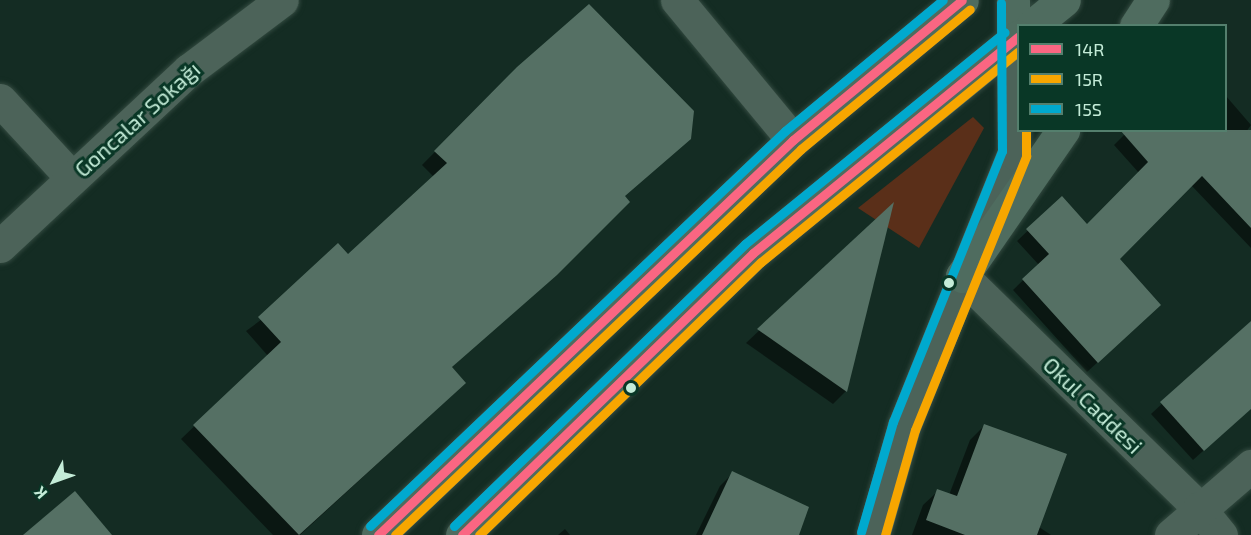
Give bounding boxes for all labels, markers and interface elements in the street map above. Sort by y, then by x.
legend [1017,24,1227,132]
text: 14R [1075,38,1104,60]
street label: Goncalar Sokağı [69,56,205,182]
text: 15R [1075,68,1103,90]
text: 15S [1075,98,1102,120]
unlabelled marker [943,277,955,289]
street label: Okul Caddesi [1038,351,1148,459]
unlabelled marker [625,382,637,394]
north arrow [24,451,84,511]
text: K [30,483,51,503]

